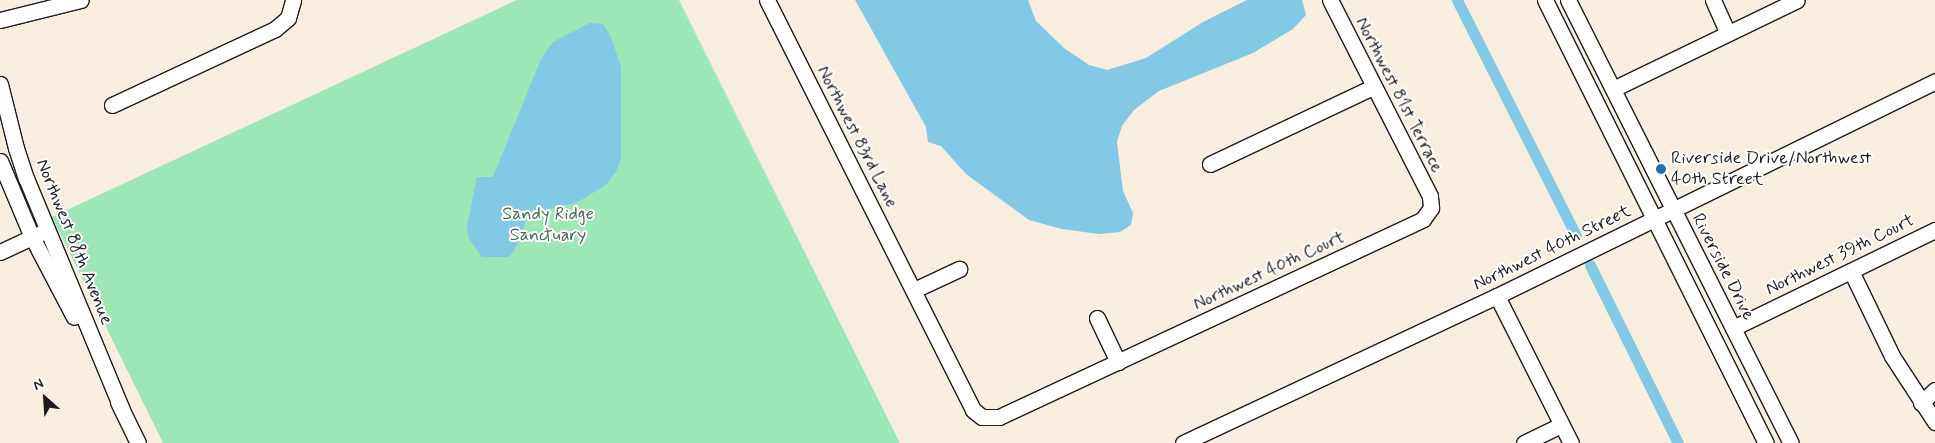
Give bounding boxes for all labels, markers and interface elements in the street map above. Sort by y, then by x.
street label: Northwest 81st Terrace [1350,14,1448,176]
street label: Northwest 83rd Lane [812,62,902,212]
place label: Riverside Drive/Northwest 40th Street [1671,148,1869,190]
street label: Northwest 88th Avenue [31,156,117,328]
marker: Riverside Drive/Northwest 40th Street [1655,163,1667,175]
street label: Northwest 40th Street [1470,200,1634,296]
park label: Sandy Ridge Sanctuary [501,204,595,246]
street label: Northwest 39th Court [1762,210,1918,300]
street label: Riverside Drive [1687,211,1759,323]
street label: Northwest 40th Court [1190,226,1348,316]
north arrow [20,373,70,423]
text: N [30,374,47,395]

